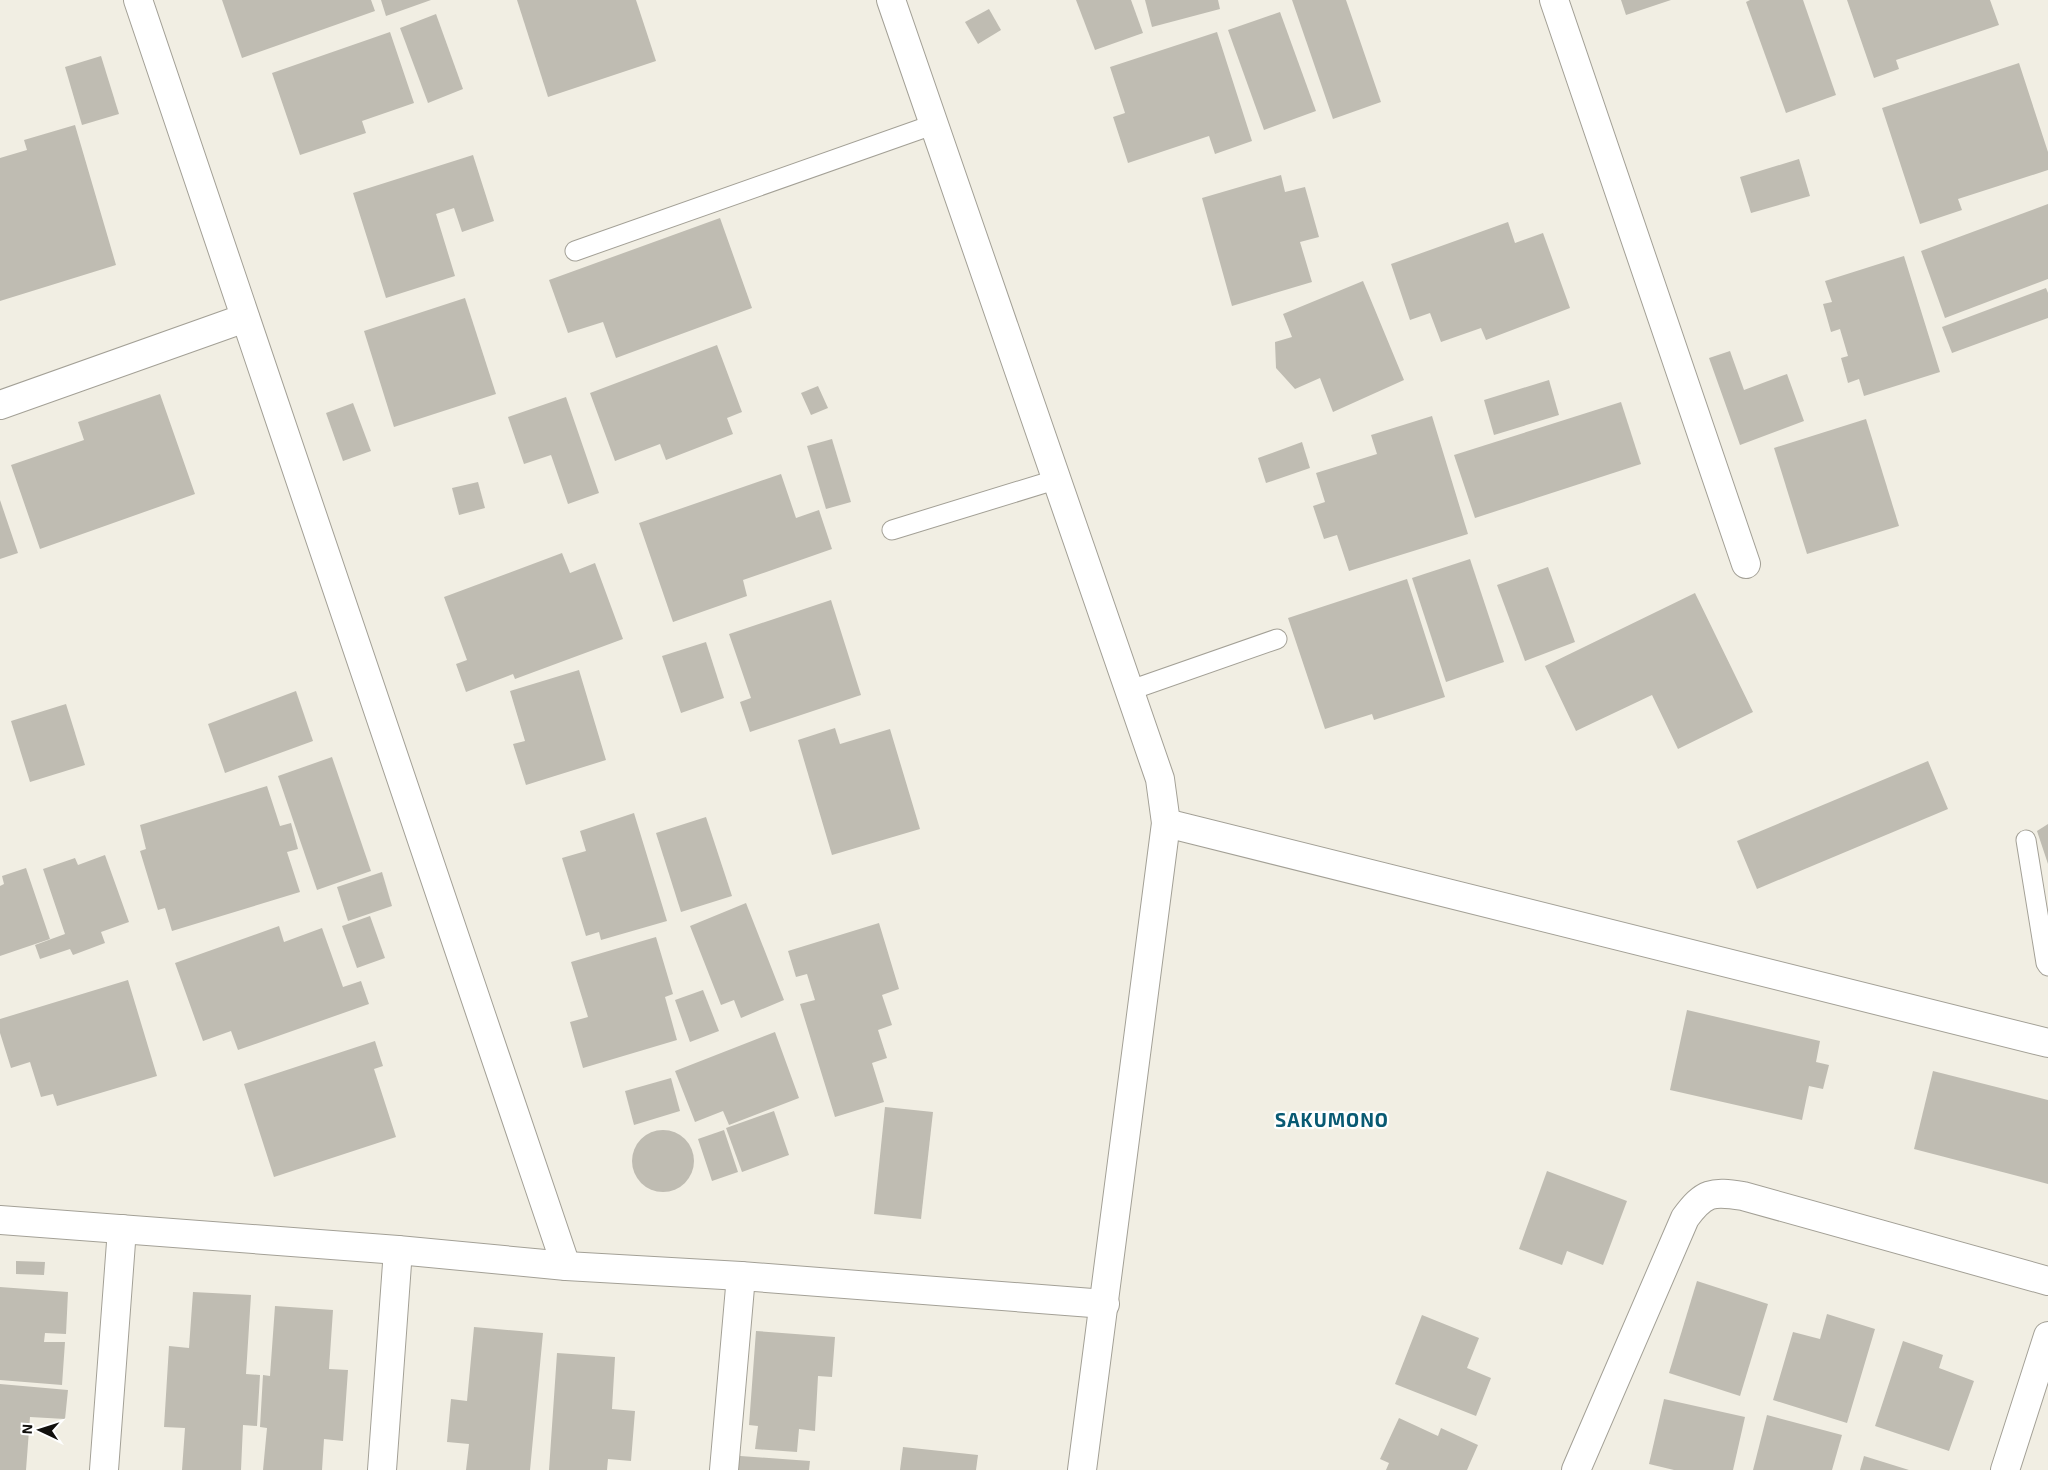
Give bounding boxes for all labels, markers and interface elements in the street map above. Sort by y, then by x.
district label: SAKUMONO [1275,1108,1389,1131]
north arrow [15,1405,65,1455]
text: N [18,1423,35,1435]

